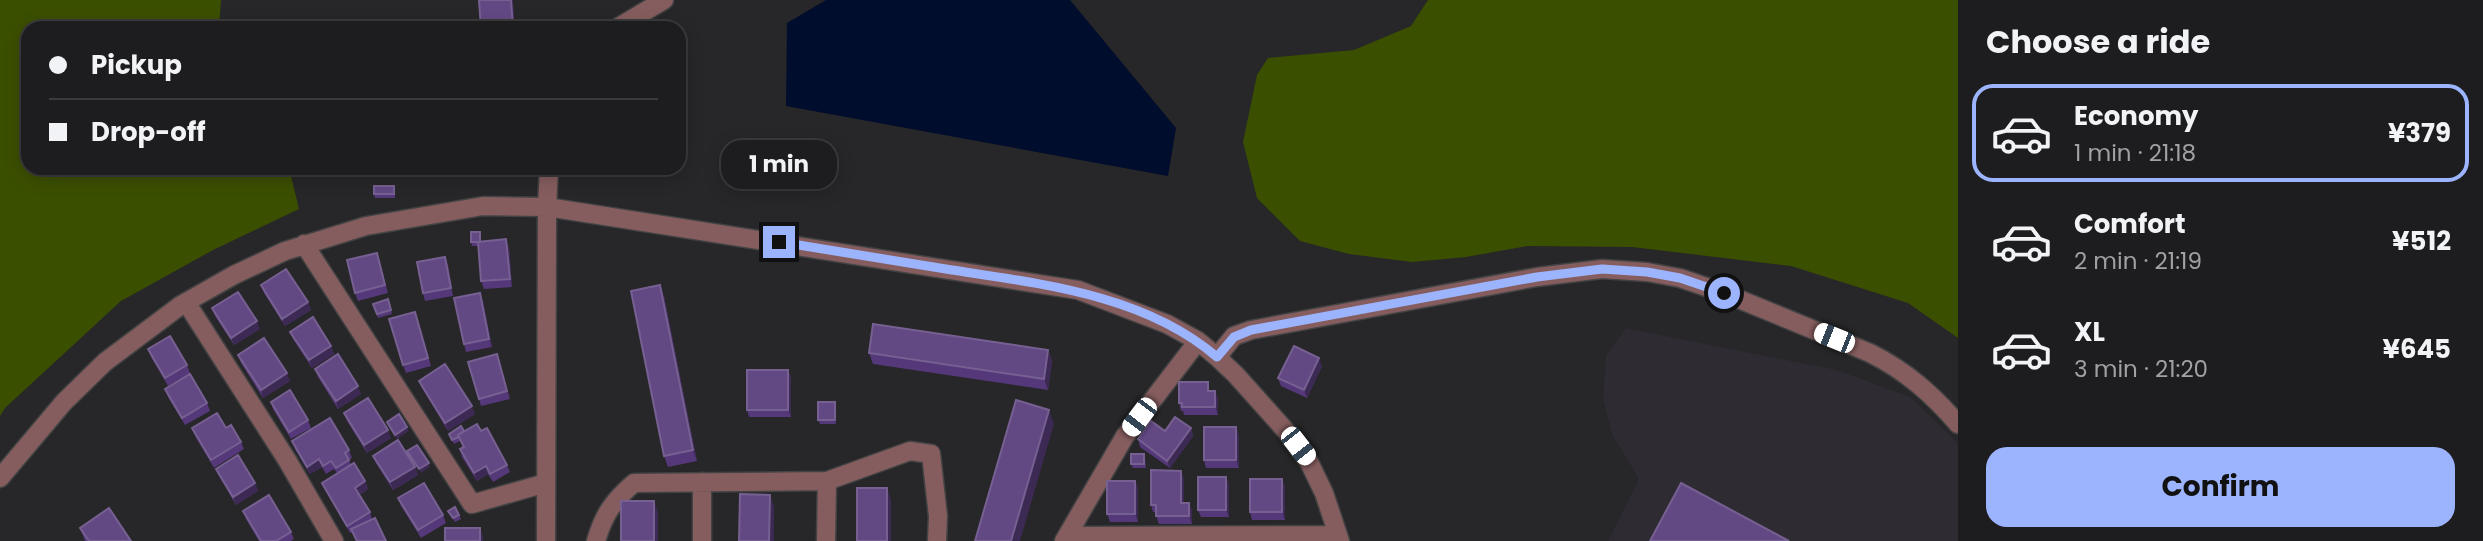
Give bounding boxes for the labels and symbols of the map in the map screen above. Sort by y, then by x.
callout: 1 min [721,140,837,190]
route end [763,226,795,258]
route start [1708,277,1740,309]
car [1811,320,1858,356]
car [1118,394,1161,440]
car [1277,423,1320,469]

